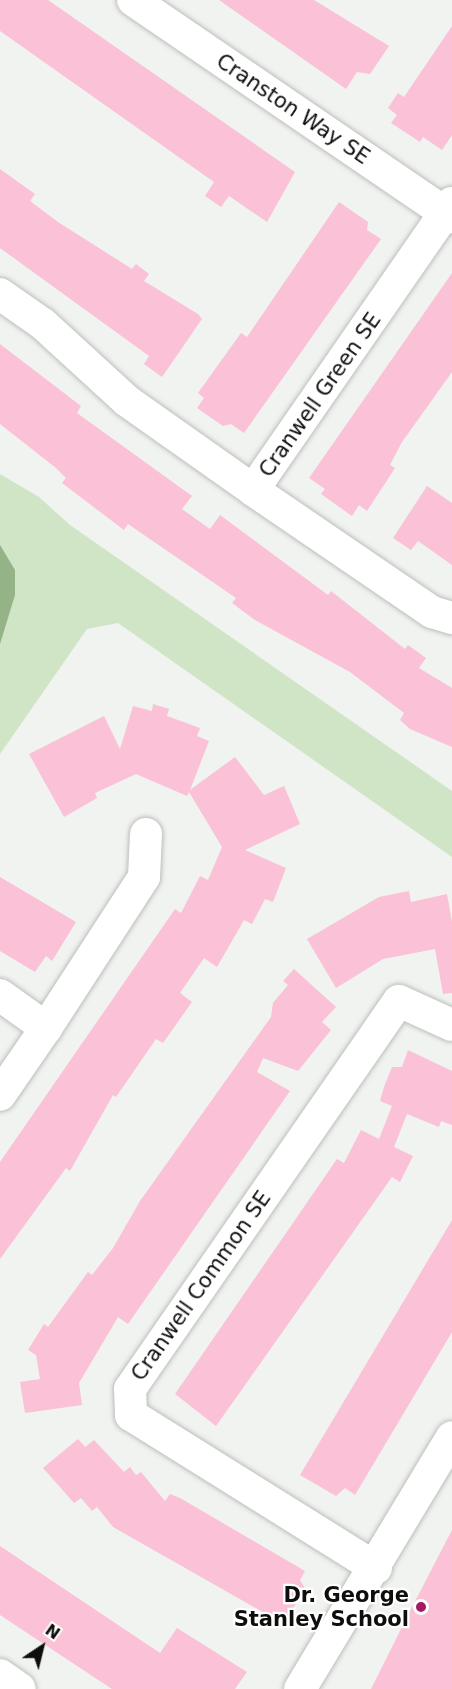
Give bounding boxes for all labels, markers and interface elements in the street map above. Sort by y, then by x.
street label: Cranston Way SE [212,48,374,170]
street label: Cranwell Green SE [254,308,386,482]
street label: Cranwell Common SE [126,1186,276,1386]
place label: Dr. George Stanley School [234,1582,409,1632]
marker: Dr. George Stanley School [414,1600,428,1614]
north arrow [12,1617,72,1677]
text: N [42,1620,64,1643]

